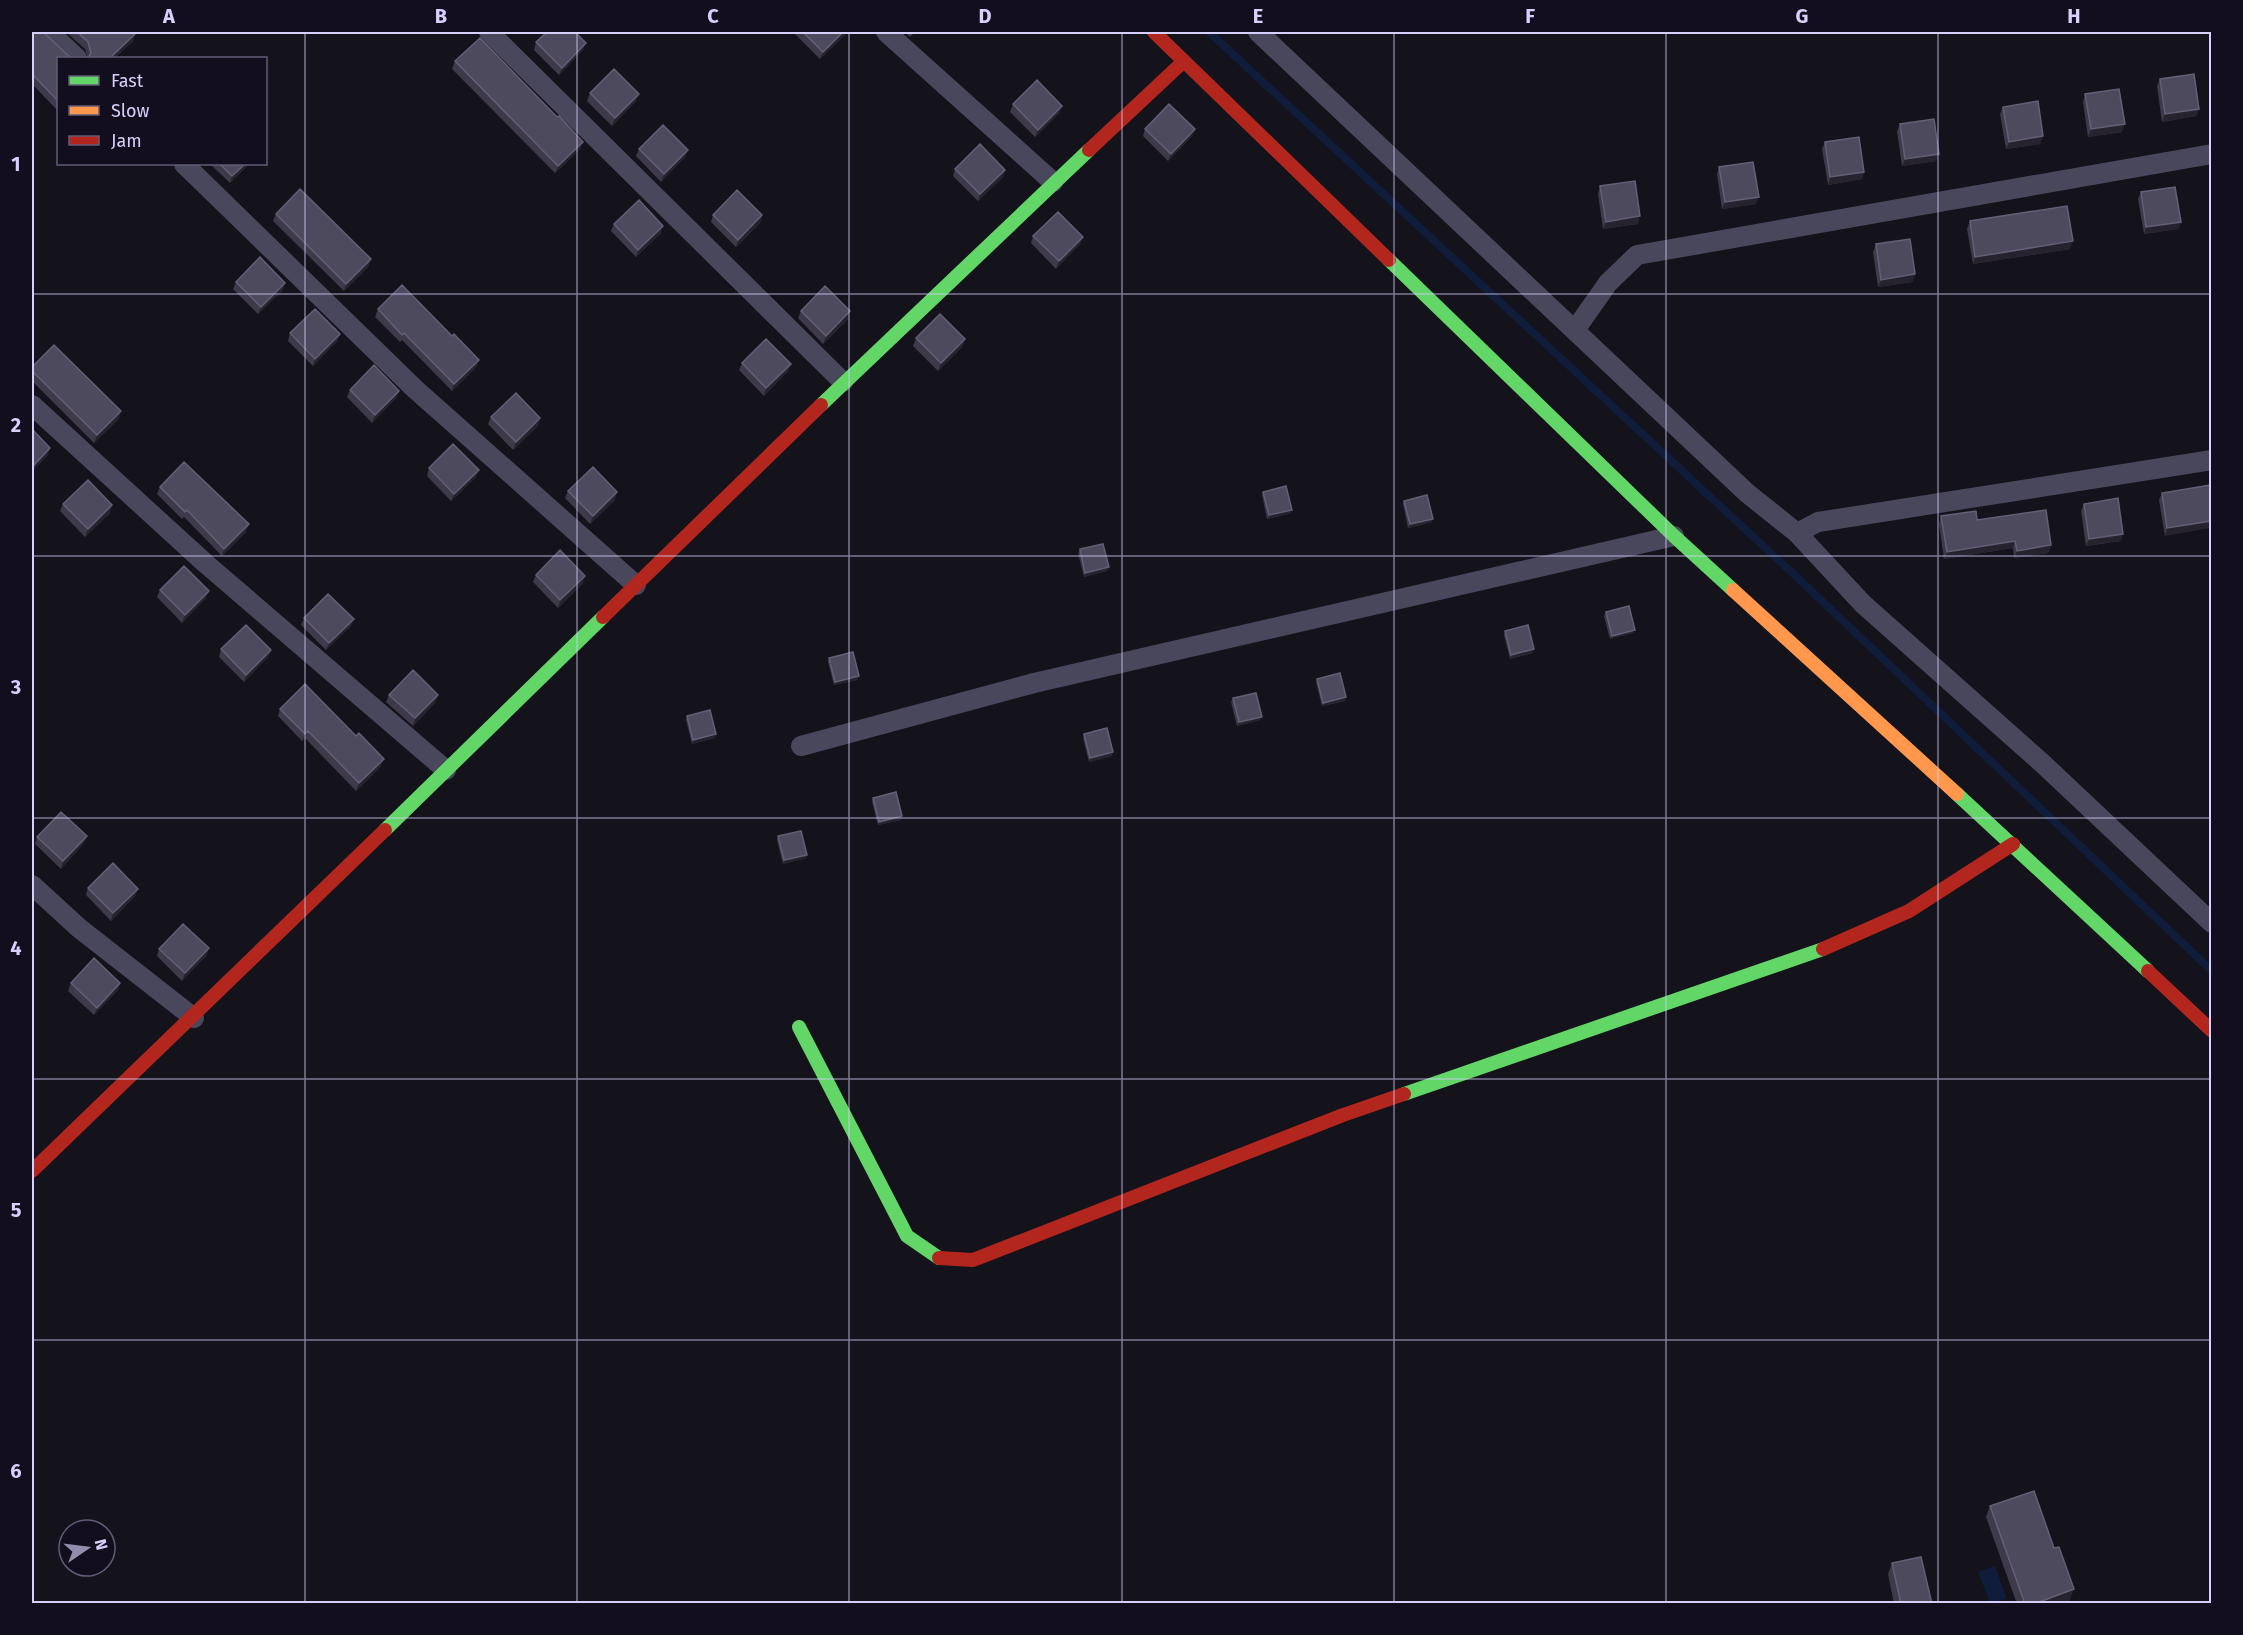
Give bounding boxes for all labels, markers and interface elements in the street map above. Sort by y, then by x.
text: A [162,4,176,28]
text: B [435,4,447,28]
text: C [707,4,719,28]
text: D [978,4,992,28]
text: E [1253,4,1263,28]
text: F [1525,4,1535,28]
text: G [1796,4,1808,28]
text: H [2067,4,2081,28]
legend [57,57,267,165]
text: Fast [111,70,144,92]
text: Slow [111,100,150,122]
text: Jam [111,130,142,152]
text: 1 [11,152,21,176]
text: 2 [11,413,21,437]
text: 3 [10,675,21,699]
text: 4 [10,936,22,960]
text: 5 [11,1198,22,1222]
text: 6 [10,1459,22,1483]
north arrow [57,1518,117,1578]
text: N [91,1537,112,1552]

